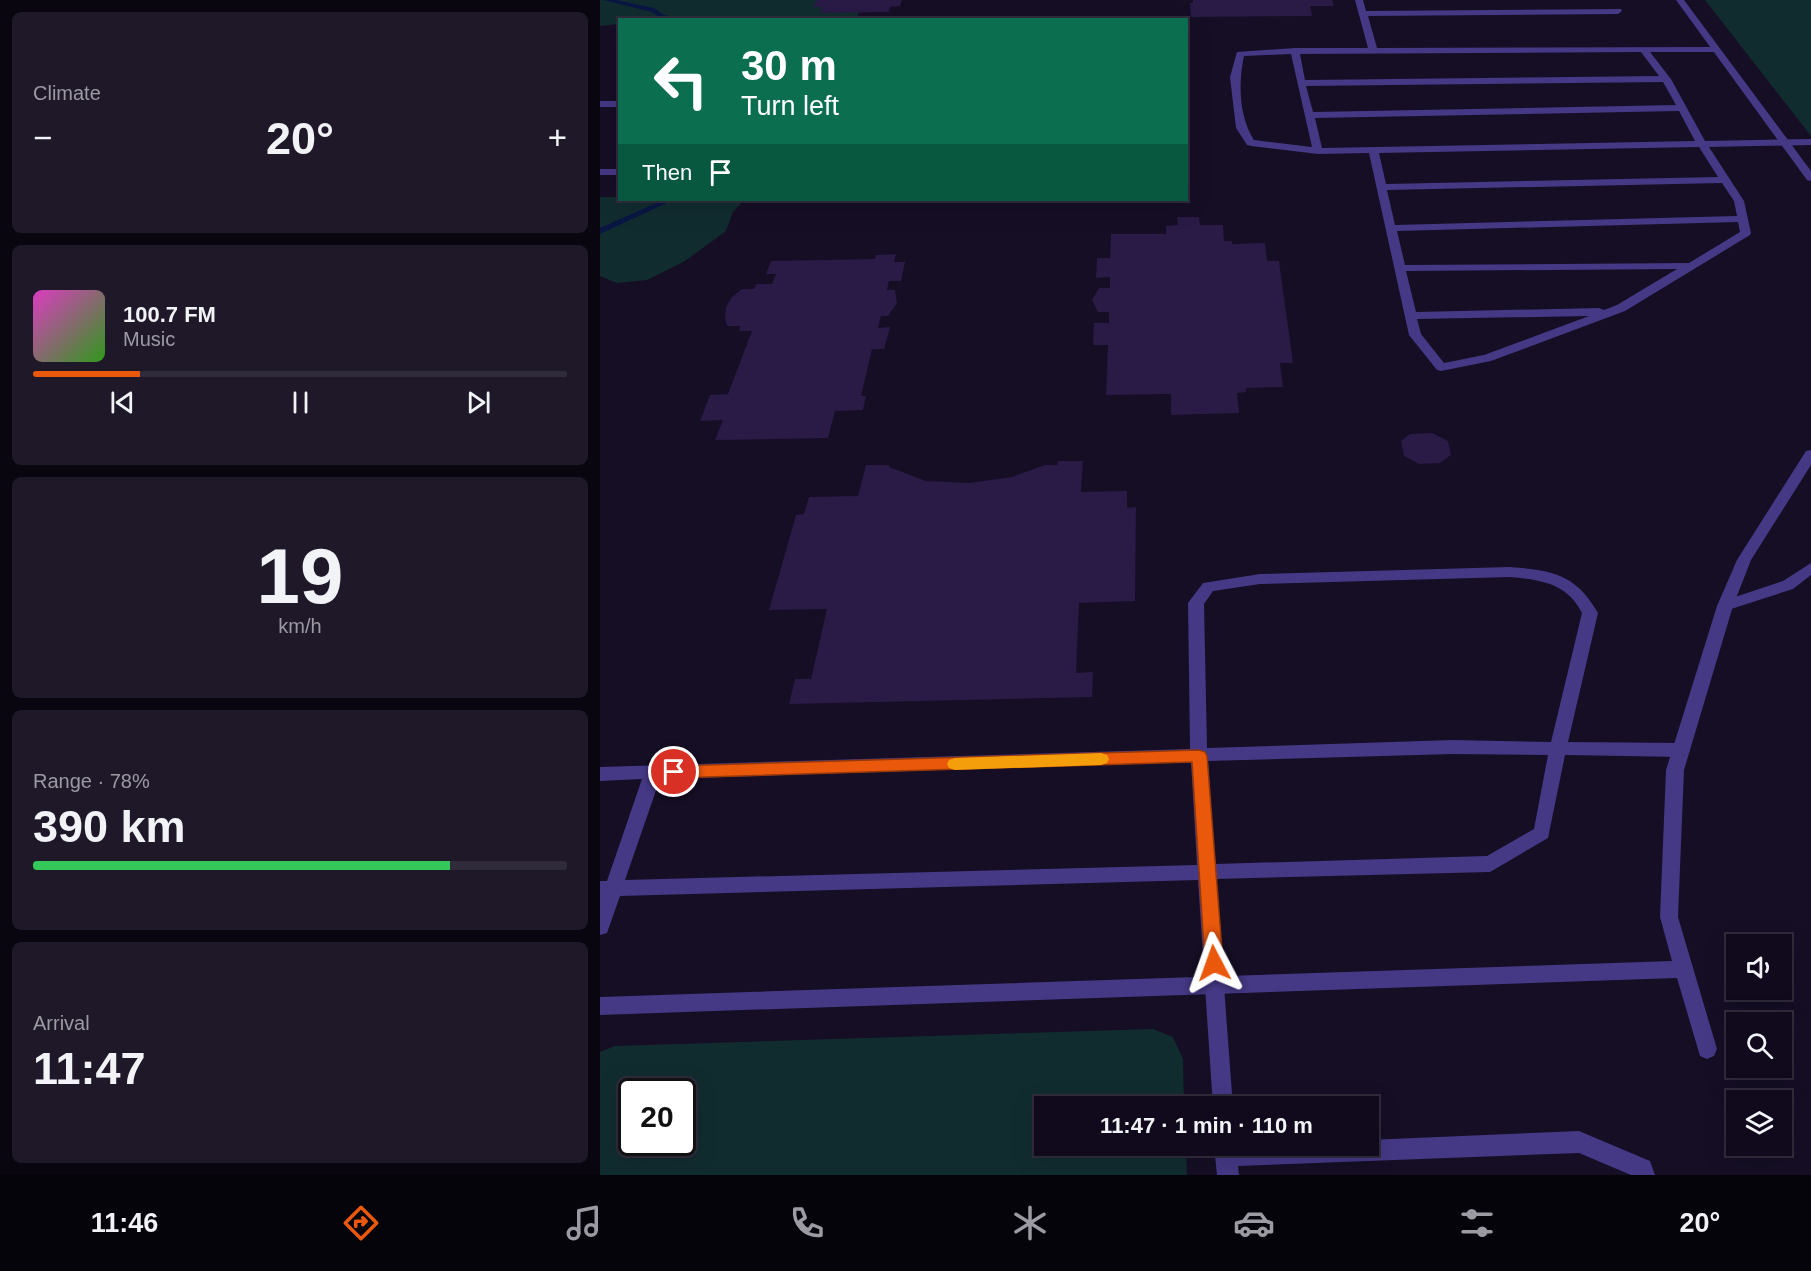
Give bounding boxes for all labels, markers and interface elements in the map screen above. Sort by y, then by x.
icon: left [642,42,720,120]
text: 30 m [741,42,837,89]
text: Climate [33,82,101,104]
text: Turn left [741,91,839,121]
text: 20° [266,113,334,164]
text: − [33,119,52,156]
text: + [548,119,567,156]
icon: arrive [704,156,737,189]
text: Then [642,160,692,185]
text: 100.7 FM [123,302,216,327]
text: Music [123,328,175,350]
icon: previous [106,386,139,419]
icon: pause [284,386,317,419]
icon: next [462,386,495,419]
text: 19 [257,532,343,620]
text: km/h [278,615,322,637]
pin [648,746,699,797]
icon: arrive [657,755,690,788]
text: Range · 78% [33,770,150,792]
text: 390 km [33,801,186,852]
position arrow [1182,931,1246,995]
map controls [1726,934,1792,1156]
button: sound [1726,934,1792,1000]
text: Arrival [33,1012,90,1034]
button: search [1726,1012,1792,1078]
text: 11:47 [33,1043,146,1094]
speed limit sign: 20 [618,1078,696,1156]
button: layers [1726,1090,1792,1156]
text: 11:47 · 1 min · 110 m [1100,1113,1313,1138]
icon: directions [340,1202,382,1244]
icon: music [563,1202,605,1244]
icon: phone [786,1202,828,1244]
icon: climate [1009,1202,1051,1244]
icon: car [1233,1202,1275,1244]
icon: filters [1456,1202,1498,1244]
text: 11:46 [91,1208,158,1238]
text: 20° [1679,1208,1720,1238]

